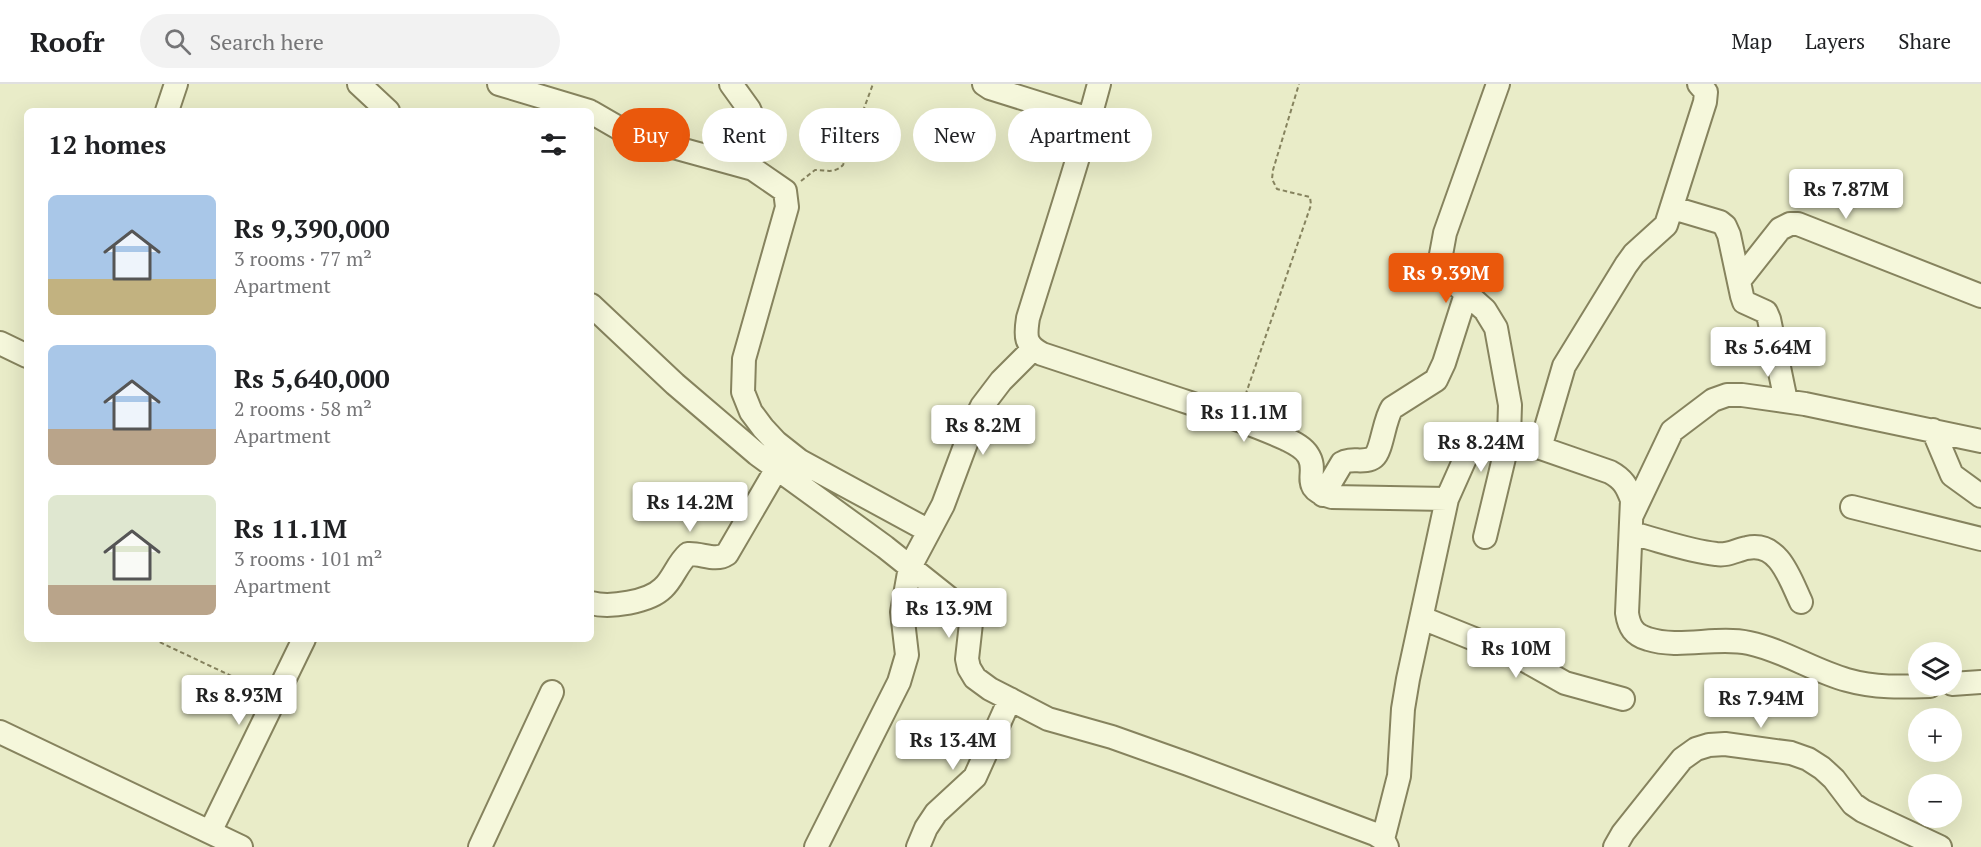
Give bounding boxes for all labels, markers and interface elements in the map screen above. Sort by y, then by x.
search box [140,14,560,68]
text: Roofr [30,23,104,60]
icon: search [161,25,194,58]
text: Search here [209,27,324,56]
text: Map [1731,27,1772,55]
text: Layers [1805,27,1865,55]
text: Share [1898,27,1951,55]
chip: Buy [612,108,690,162]
chip: Rent [702,108,787,162]
chip: Filters [799,108,901,162]
chip: New [913,108,996,162]
chip: Apartment [1008,108,1152,162]
text: 12 homes [48,127,166,161]
icon: filters [537,128,570,161]
pin: Rs 7.87M [1784,169,1908,220]
text: Rs 7.87M [1803,175,1889,202]
text: Rs 9,390,000 [234,211,390,245]
icon: home [96,219,168,291]
text: 3 rooms · 77 m² [234,245,372,272]
pin: Rs 9.39M [1384,253,1508,304]
text: Rs 9.39M [1403,259,1489,286]
text: Apartment [234,272,331,299]
pin: Rs 5.64M [1706,327,1830,378]
text: Rs 5.64M [1725,333,1811,360]
text: Rs 5,640,000 [234,361,390,395]
icon: home [96,369,168,441]
pin: Rs 11.1M [1182,392,1306,443]
text: 2 rooms · 58 m² [234,395,372,422]
text: Rs 11.1M [1201,398,1287,425]
pin: Rs 8.2M [928,405,1038,456]
text: Rs 8.2M [945,411,1021,438]
text: Apartment [234,422,331,449]
pin: Rs 8.24M [1419,422,1543,473]
text: Rs 8.24M [1438,428,1524,455]
pin: Rs 14.2M [628,482,752,533]
text: Rs 14.2M [647,488,733,515]
text: Rs 11.1M [234,511,347,545]
icon: home [96,519,168,591]
text: 3 rooms · 101 m² [234,545,382,572]
text: Apartment [234,572,331,599]
pin: Rs 13.9M [887,588,1011,639]
text: Rs 13.9M [906,594,992,621]
pin: Rs 10M [1467,628,1565,679]
text: Rs 10M [1481,634,1551,661]
map controls [1908,642,1962,828]
button: layers [1908,642,1962,696]
pin: Rs 8.93M [177,675,301,726]
pin: Rs 7.94M [1699,678,1823,729]
text: Rs 8.93M [196,681,282,708]
text: Rs 7.94M [1718,684,1804,711]
button: + [1908,708,1962,762]
pin: Rs 13.4M [891,720,1015,771]
text: Rs 13.4M [910,726,996,753]
button: − [1908,774,1962,828]

